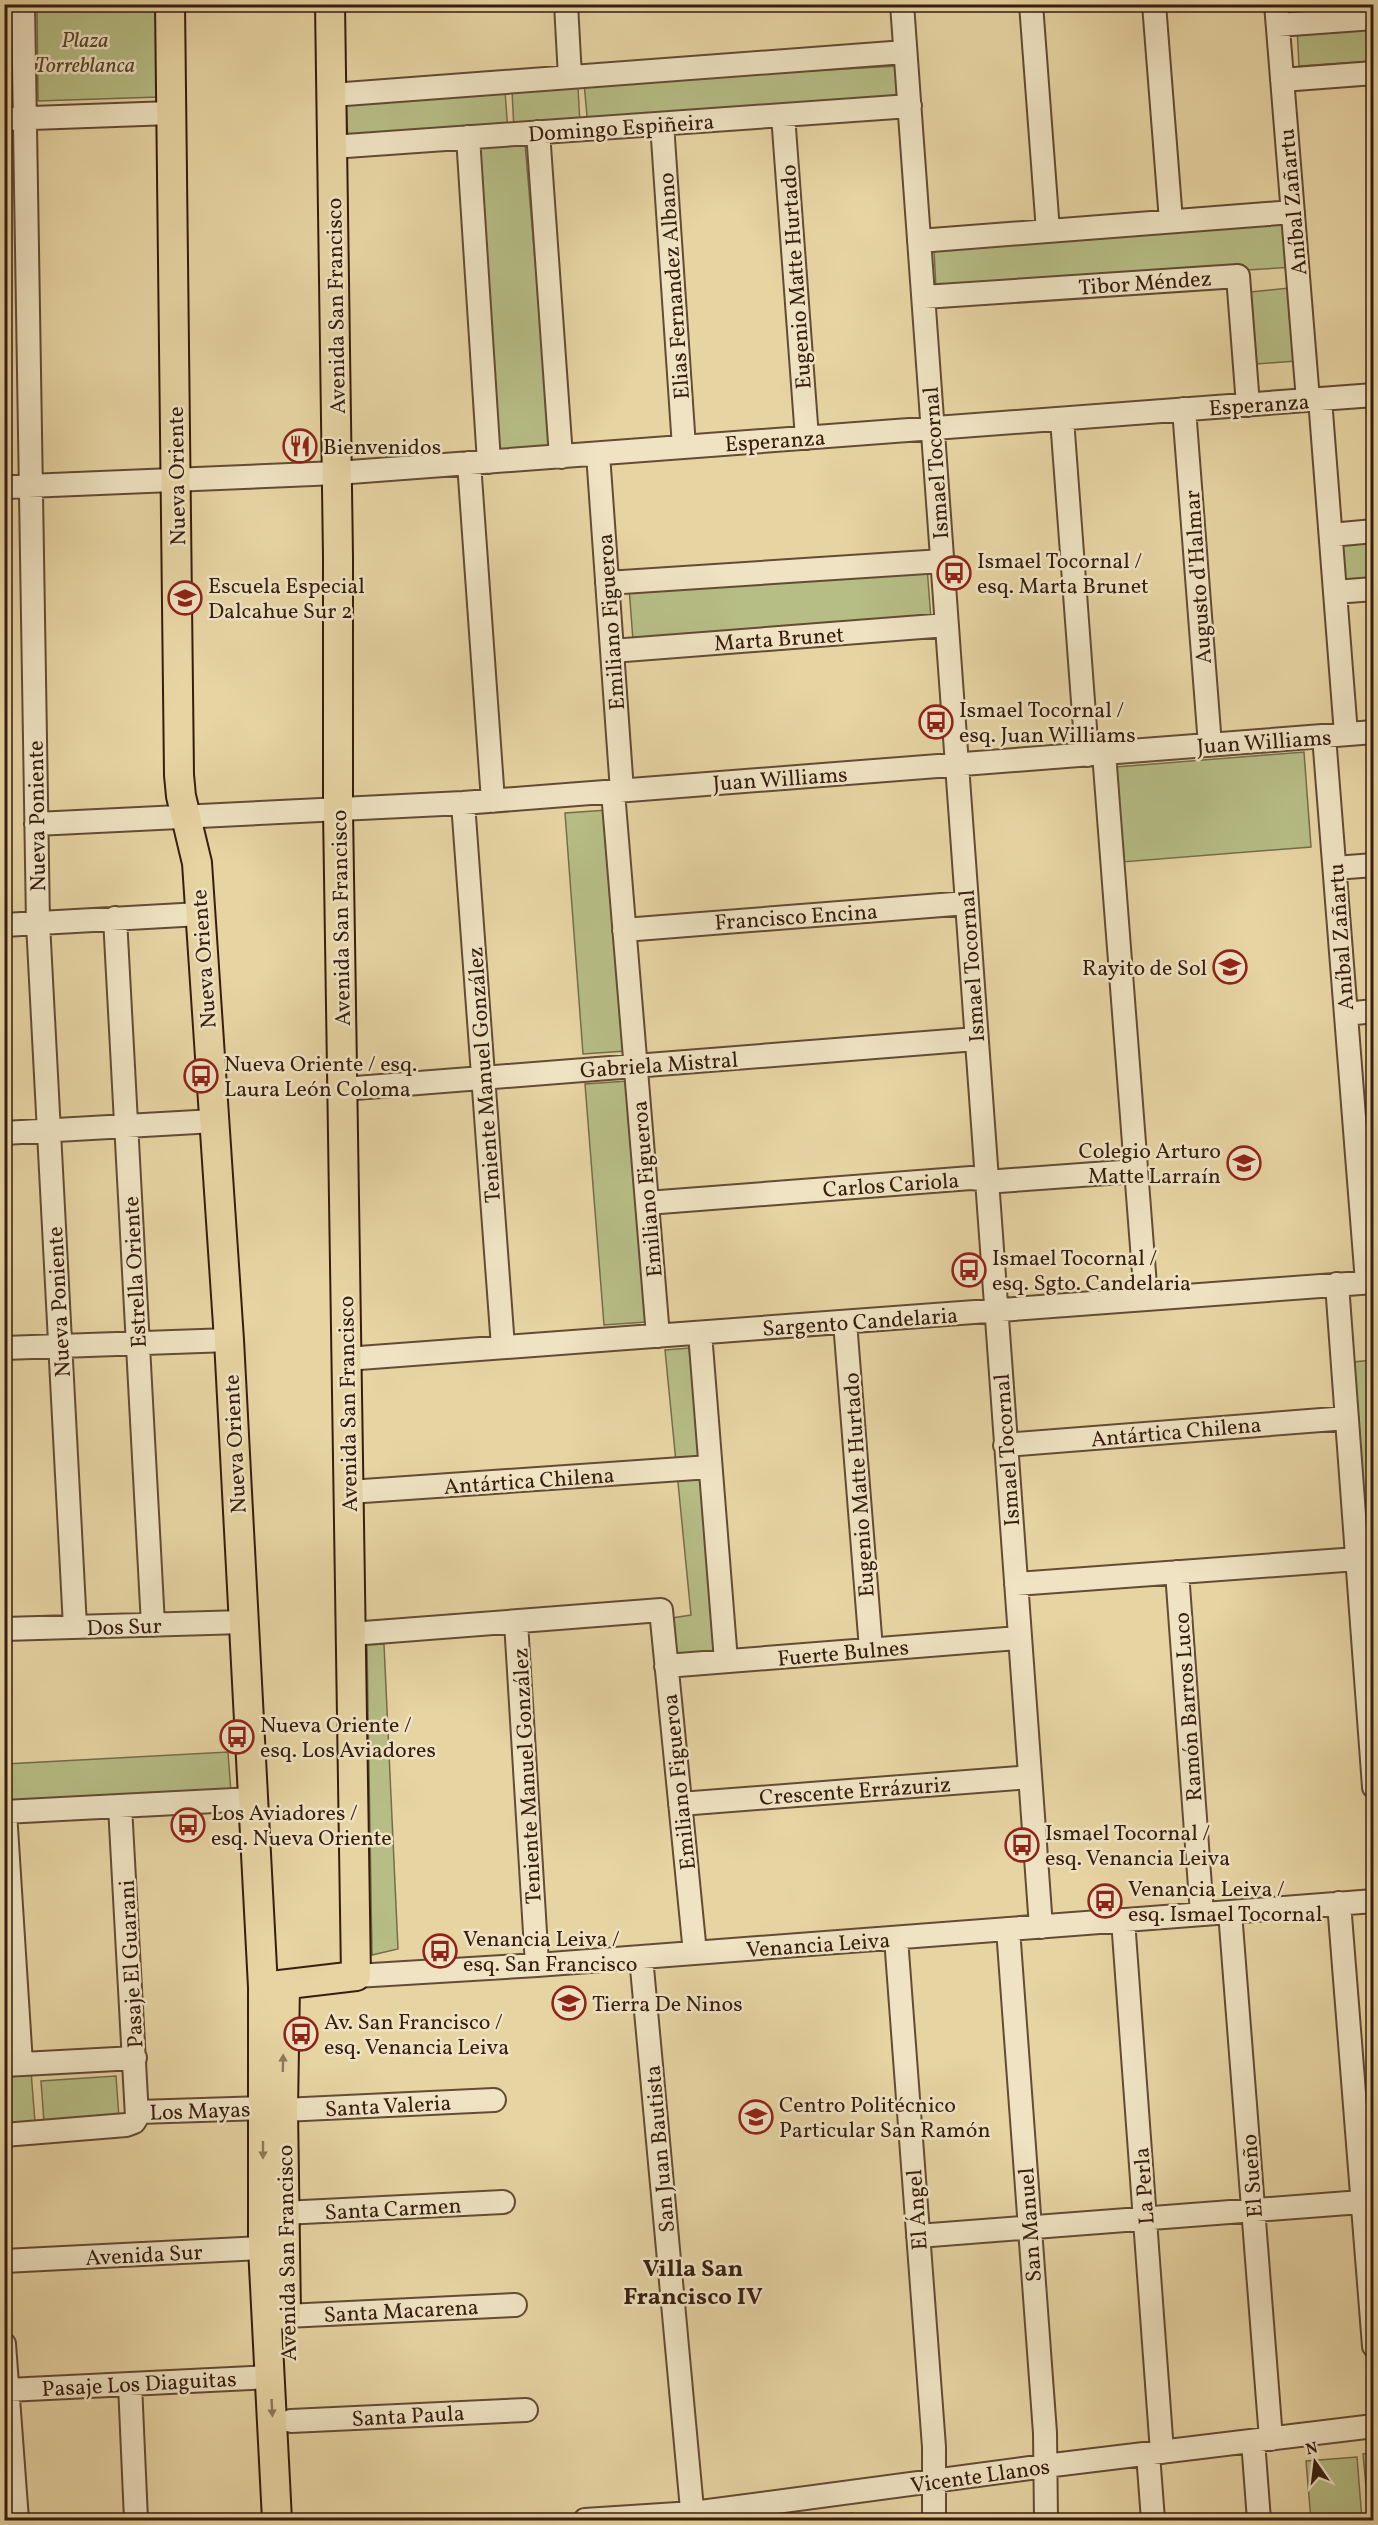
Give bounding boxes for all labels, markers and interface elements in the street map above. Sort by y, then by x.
park label: Plaza Torreblanca [35,26,135,82]
street label: Domingo Espiñeira [527,108,715,151]
street label: Aníbal Zañartu [1273,127,1316,277]
street label: Eugenio Matte Hurtado [774,163,821,390]
street label: Elias Fernandez Albano [652,171,699,400]
street label: Avenida San Francisco [320,197,355,414]
street label: Tibor Méndez [1078,264,1213,305]
street label: Ismael Tocornal [917,386,958,540]
street label: Esperanza [1208,388,1311,425]
street label: Nueva Oriente [162,406,195,546]
street label: Esperanza [724,424,827,461]
restaurant icon: Bienvenidos [282,428,318,464]
place label: Bienvenidos [323,433,441,464]
street label: Augusto d'Halmar [1178,489,1221,665]
street label: Emiliano Figueroa [591,532,634,711]
place label: Ismael Tocornal / esq. Marta Brunet [977,547,1149,603]
bus stop icon: Ismael Tocornal / esq. Marta Brunet [936,555,972,591]
place label: Escuela Especial Dalcahue Sur 2 [208,572,365,628]
school or university icon: Escuela Especial Dalcahue Sur 2 [167,580,203,616]
street label: Marta Brunet [713,620,846,661]
place label: Ismael Tocornal / esq. Juan Williams [959,696,1136,752]
bus stop icon: Ismael Tocornal / esq. Juan Williams [918,704,954,740]
street label: Juan Williams [1196,723,1333,764]
street label: Nueva Poniente [22,740,55,892]
street label: Juan Williams [712,760,849,801]
street label: Avenida San Francisco [325,809,360,1026]
street label: Aníbal Zañartu [1322,862,1363,1011]
street label: Nueva Oriente [185,888,226,1029]
street label: Ismael Tocornal [953,889,994,1043]
street label: Francisco Encina [713,897,879,940]
street label: Teniente Manuel González [461,946,510,1204]
school or university icon: Rayito de Sol [1212,949,1248,985]
place label: Rayito de Sol [1082,954,1207,985]
street label: Gabriela Mistral [579,1046,739,1087]
place label: Nueva Oriente / esq. Laura León Coloma [224,1050,417,1106]
bus stop icon: Nueva Oriente / esq. Laura León Coloma [183,1058,219,1094]
street label: Emiliano Figueroa [625,1099,672,1278]
place label: Colegio Arturo Matte Larraín [1078,1137,1221,1193]
school or university icon: Colegio Arturo Matte Larraín [1226,1145,1262,1181]
street label: Carlos Cariola [822,1166,961,1207]
street label: Estrella Oriente [117,1195,156,1349]
street label: Nueva Poniente [41,1226,80,1378]
place label: Ismael Tocornal / esq. Sgto. Candelaria [992,1244,1191,1300]
bus stop icon: Ismael Tocornal / esq. Sgto. Candelaria [951,1252,987,1288]
street label: Avenida San Francisco [332,1295,367,1512]
street label: Sargento Candelaria [761,1301,959,1346]
street label: Eugenio Matte Hurtado [837,1371,884,1598]
street label: Nueva Oriente [217,1373,256,1514]
street label: Ismael Tocornal [988,1373,1029,1527]
street label: Antártica Chilena [1090,1411,1263,1456]
street label: Antártica Chilena [443,1461,616,1504]
street label: Ramón Barros Luco [1167,1611,1212,1802]
street label: Dos Sur [86,1612,162,1645]
street label: Fuerte Bulnes [776,1633,910,1676]
street label: Teniente Manuel González [506,1647,551,1905]
street label: Emiliano Figueroa [656,1692,705,1871]
place label: Nueva Oriente / esq. Los Aviadores [260,1711,436,1767]
bus stop icon: Nueva Oriente / esq. Los Aviadores [219,1719,255,1755]
street label: Crescente Errázuriz [758,1770,952,1815]
place label: Los Aviadores / esq. Nueva Oriente [211,1799,392,1855]
bus stop icon: Los Aviadores / esq. Nueva Oriente [170,1807,206,1843]
place label: Ismael Tocornal / esq. Venancia Leiva [1045,1819,1230,1875]
bus stop icon: Ismael Tocornal / esq. Venancia Leiva [1004,1827,1040,1863]
place label: Venancia Leiva / esq. Ismael Tocornal [1128,1875,1322,1931]
street label: Pasaje El Guarani [113,1879,152,2049]
bus stop icon: Venancia Leiva / esq. Ismael Tocornal [1087,1883,1123,1919]
place label: Venancia Leiva / esq. San Francisco [463,1925,637,1981]
street label: Venancia Leiva [745,1926,891,1967]
bus stop icon: Venancia Leiva / esq. San Francisco [422,1933,458,1969]
school or university icon: Tierra De Ninos [551,1985,587,2021]
place label: Tierra De Ninos [592,1990,743,2021]
place label: Av. San Francisco / esq. Venancia Leiva [324,2008,509,2064]
bus stop icon: Av. San Francisco / esq. Venancia Leiva [283,2016,319,2052]
one-way arrow [279,2054,288,2073]
street label: San Juan Bautista [639,2064,684,2234]
street label: Santa Valeria [324,2089,452,2126]
place label: Centro Politécnico Particular San Ramón [779,2091,991,2147]
street label: Los Mayas [149,2095,251,2130]
school or university icon: Centro Politécnico Particular San Ramón [738,2099,774,2135]
street label: El Sueño [1235,2133,1272,2219]
one-way arrow [258,2141,268,2160]
street label: Avenida San Francisco [271,2144,306,2361]
street label: La Perla [1127,2146,1164,2225]
street label: San Manuel [1012,2167,1051,2283]
street label: El Ángel [900,2168,937,2251]
street label: Santa Carmen [324,2191,462,2230]
street label: Avenida Sur [85,2238,204,2275]
district label: Villa San Francisco IV [623,2253,763,2315]
street label: Santa Macarena [323,2293,480,2332]
street label: Pasaje Los Diaguitas [41,2365,237,2406]
one-way arrow [267,2399,276,2418]
street label: Santa Paula [351,2399,465,2436]
north arrow [1285,2432,1345,2492]
text: N [1304,2437,1321,2461]
street label: Vicente Llanos [909,2452,1052,2503]

